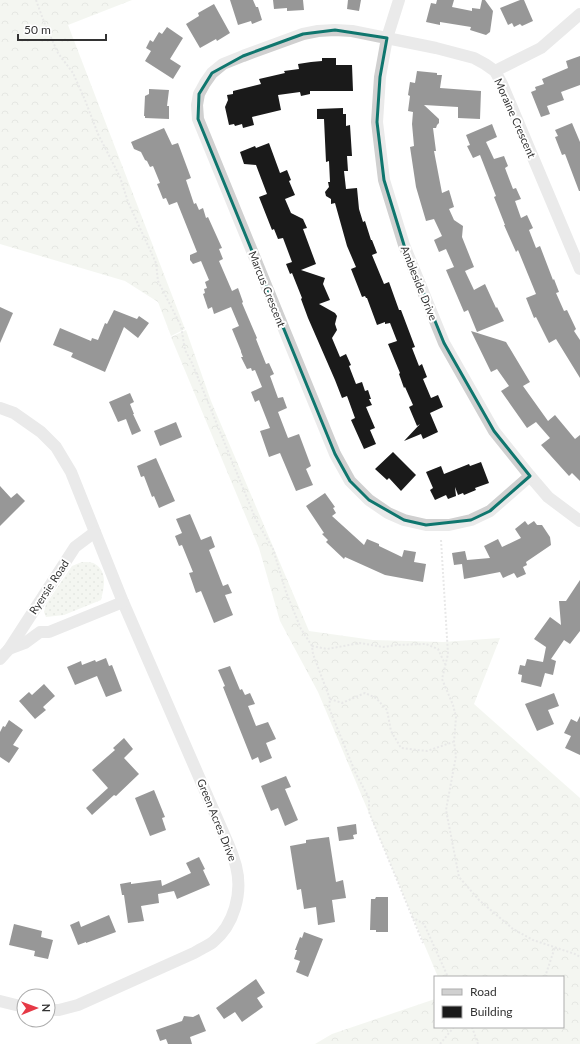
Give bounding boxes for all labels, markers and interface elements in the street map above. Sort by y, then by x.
scale bar [18,16,106,42]
text: 50 m [24,22,51,37]
street label: Moraine Crescent [492,76,539,160]
street label: Ambleside Drive [399,244,440,322]
street label: Marcus Crescent [246,249,289,329]
street label: Ryersie Road [26,557,71,616]
street label: Green Acres Drive [195,777,240,863]
legend [434,976,564,1028]
text: Road [470,984,497,999]
north arrow [16,988,56,1028]
text: N [40,1003,53,1012]
text: Building [470,1004,513,1019]

